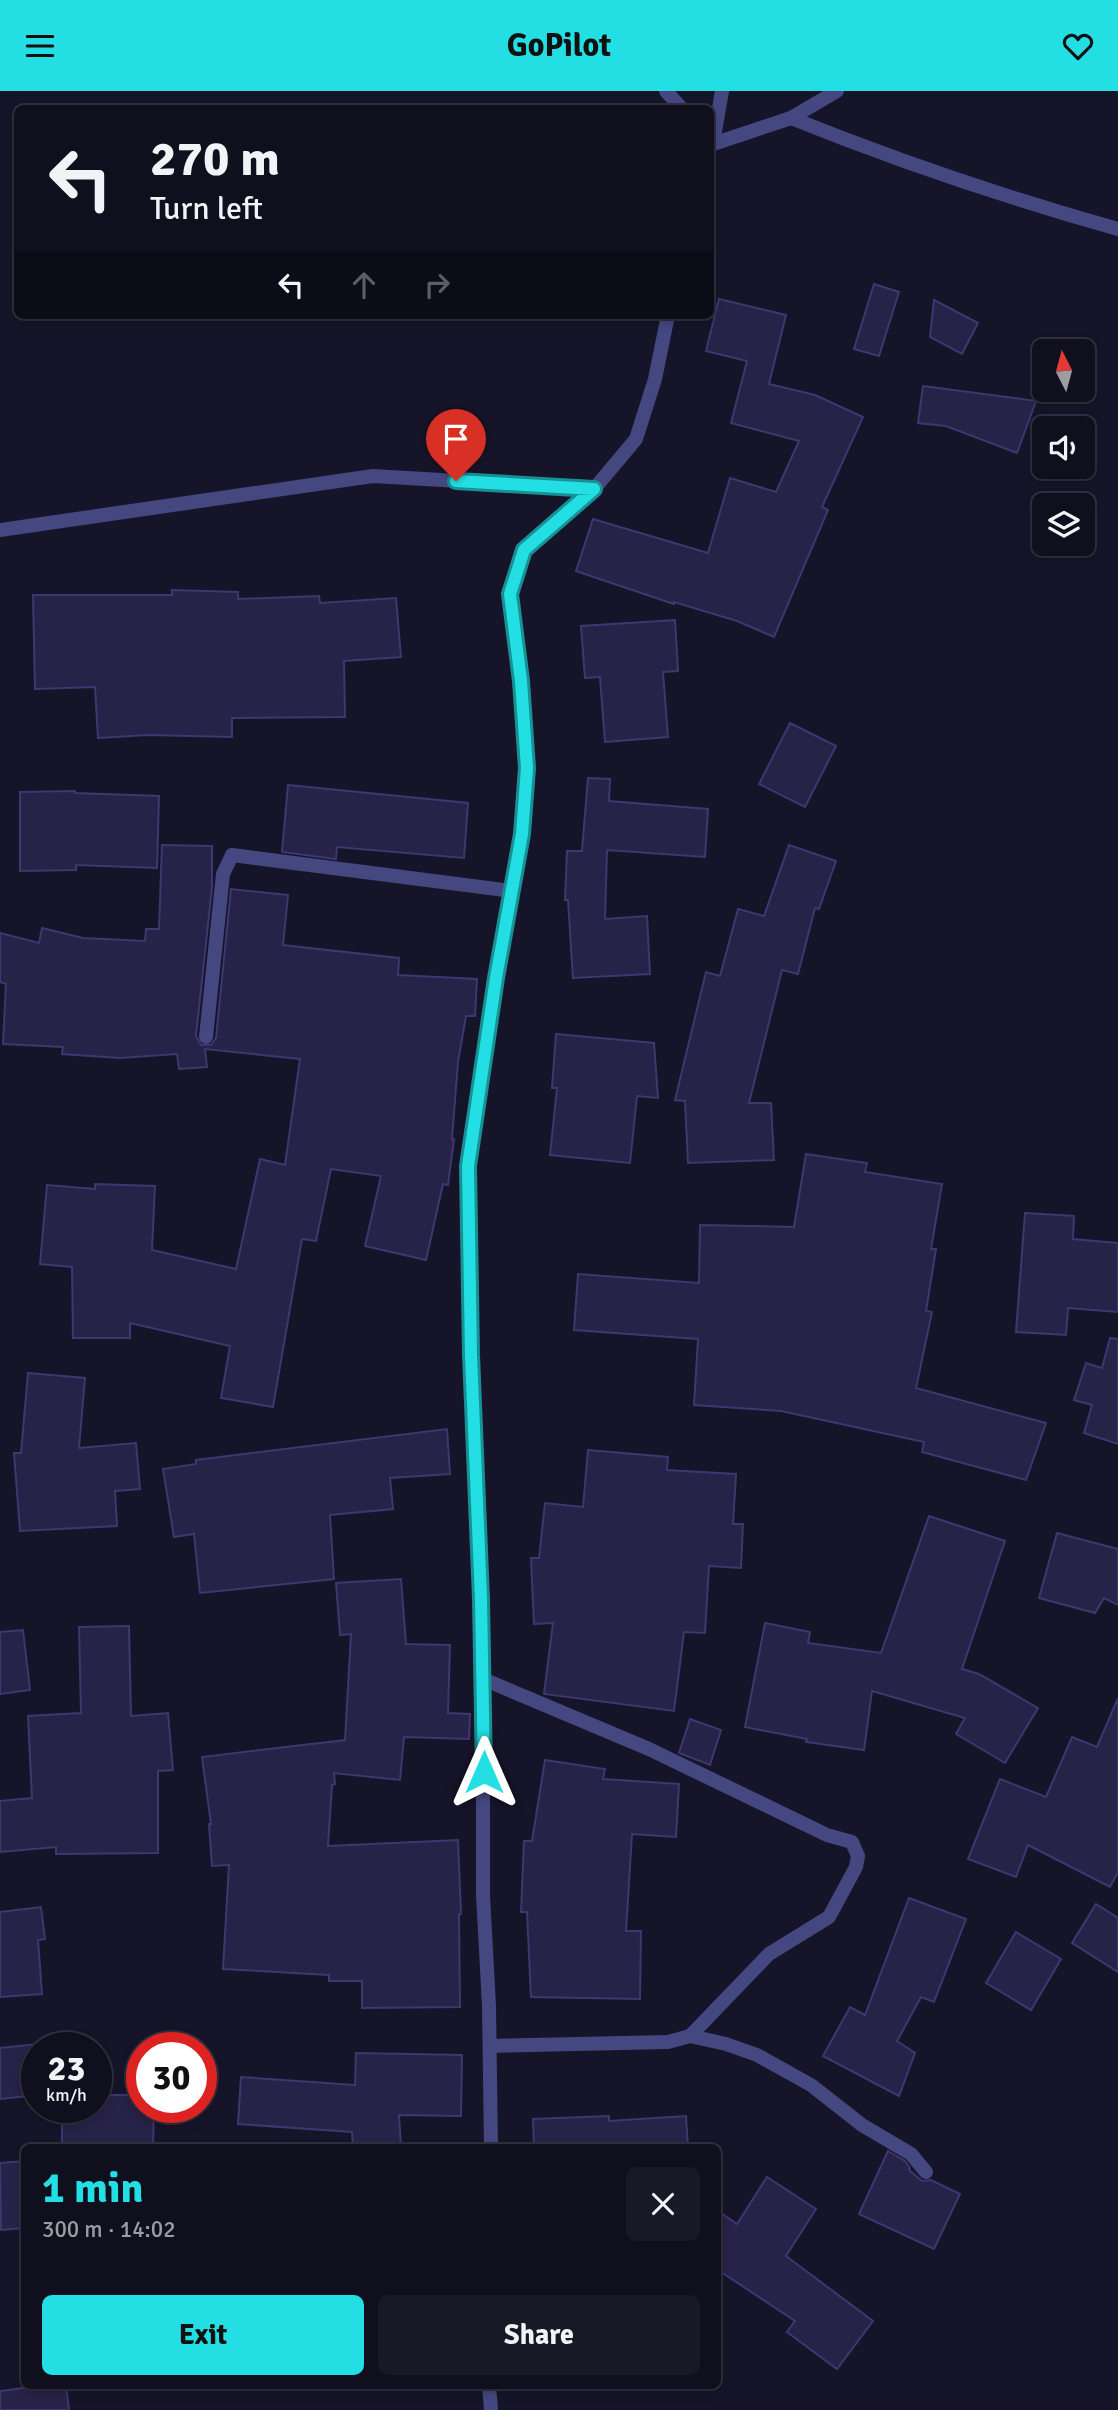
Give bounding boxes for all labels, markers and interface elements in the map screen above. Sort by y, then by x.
text: GoPilot [507,26,611,65]
icon: menu [21,27,59,65]
icon: heart [1059,27,1097,65]
text: 270 m [150,129,280,189]
icon: left [35,133,126,224]
text: Turn left [150,189,263,228]
icon: left [272,266,310,304]
icon: ahead [345,266,383,304]
icon: right [418,266,456,304]
north arrow [1032,339,1096,403]
map controls [1032,339,1095,556]
pin [426,409,486,481]
button: sound [1032,416,1095,479]
icon: arrive [437,420,475,458]
button: layers [1032,493,1095,556]
position arrow [447,1735,521,1809]
speed limit sign: 30 [126,2032,217,2123]
text: 23 [48,2047,85,2090]
text: km/h [46,2084,87,2106]
text: 1 min [42,2163,143,2214]
button: close [626,2167,700,2241]
text: 300 m · 14:02 [42,2215,176,2244]
button: Exit [42,2295,364,2375]
button: Share [378,2295,700,2375]

